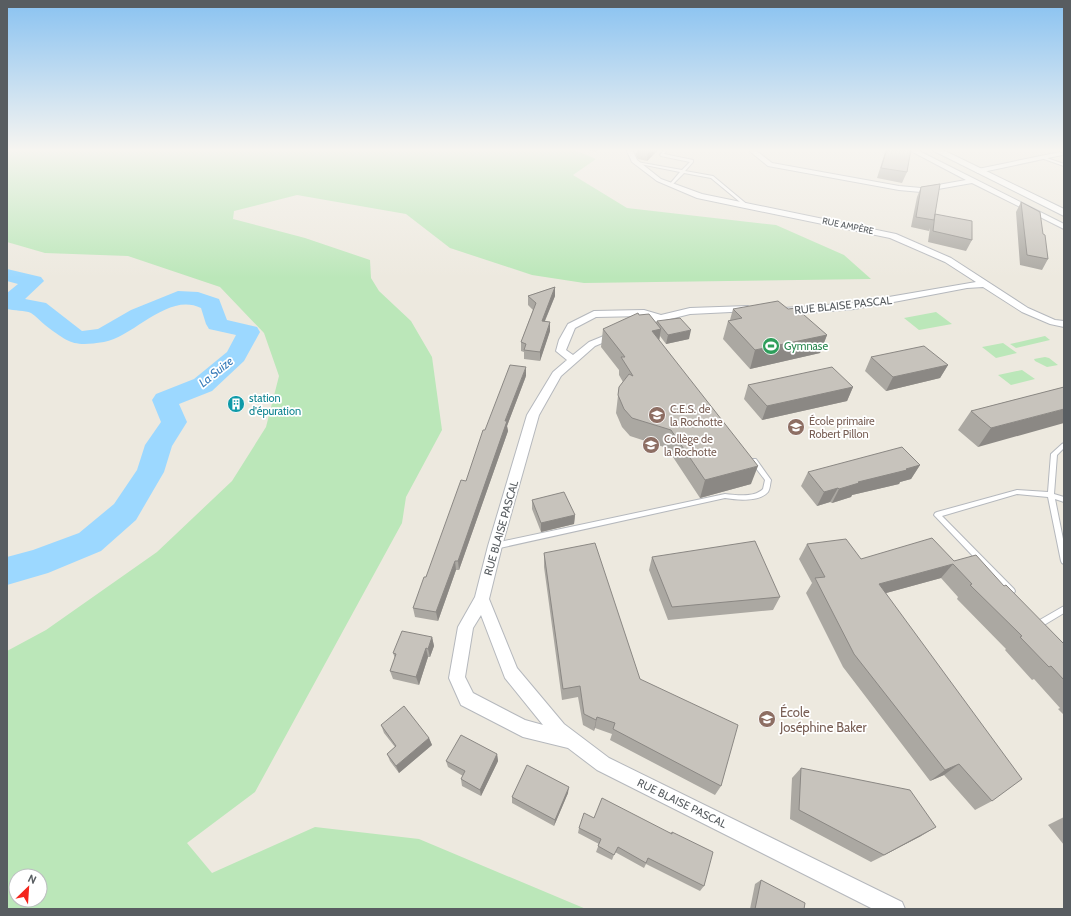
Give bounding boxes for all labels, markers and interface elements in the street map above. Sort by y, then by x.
street label: RUE AMPÈRE [821,214,875,236]
street label: RUE BLAISE PASCAL [794,293,893,317]
sports icon: Gymnase [761,336,781,356]
place label: Gymnase [784,339,828,353]
water label: La Suize [195,353,236,390]
place label: station d'épuration [249,391,301,418]
building icon: station d'épuration [226,394,246,414]
place label: C.E.S. de la Rochotte [670,402,723,429]
school or university icon: C.E.S. de la Rochotte [647,405,667,425]
place label: École primaire Robert Pillon [809,414,875,441]
school or university icon: École primaire Robert Pillon [786,417,806,437]
place label: Collège de la Rochotte [664,432,717,459]
school or university icon: Collège de la Rochotte [641,435,661,455]
street label: RUE BLAISE PASCAL [481,479,521,577]
place label: École Joséphine Baker [779,703,867,735]
school or university icon: École Joséphine Baker [757,709,777,729]
street label: RUE BLAISE PASCAL [635,775,730,831]
north arrow [8,868,48,908]
text: N [26,871,39,887]

